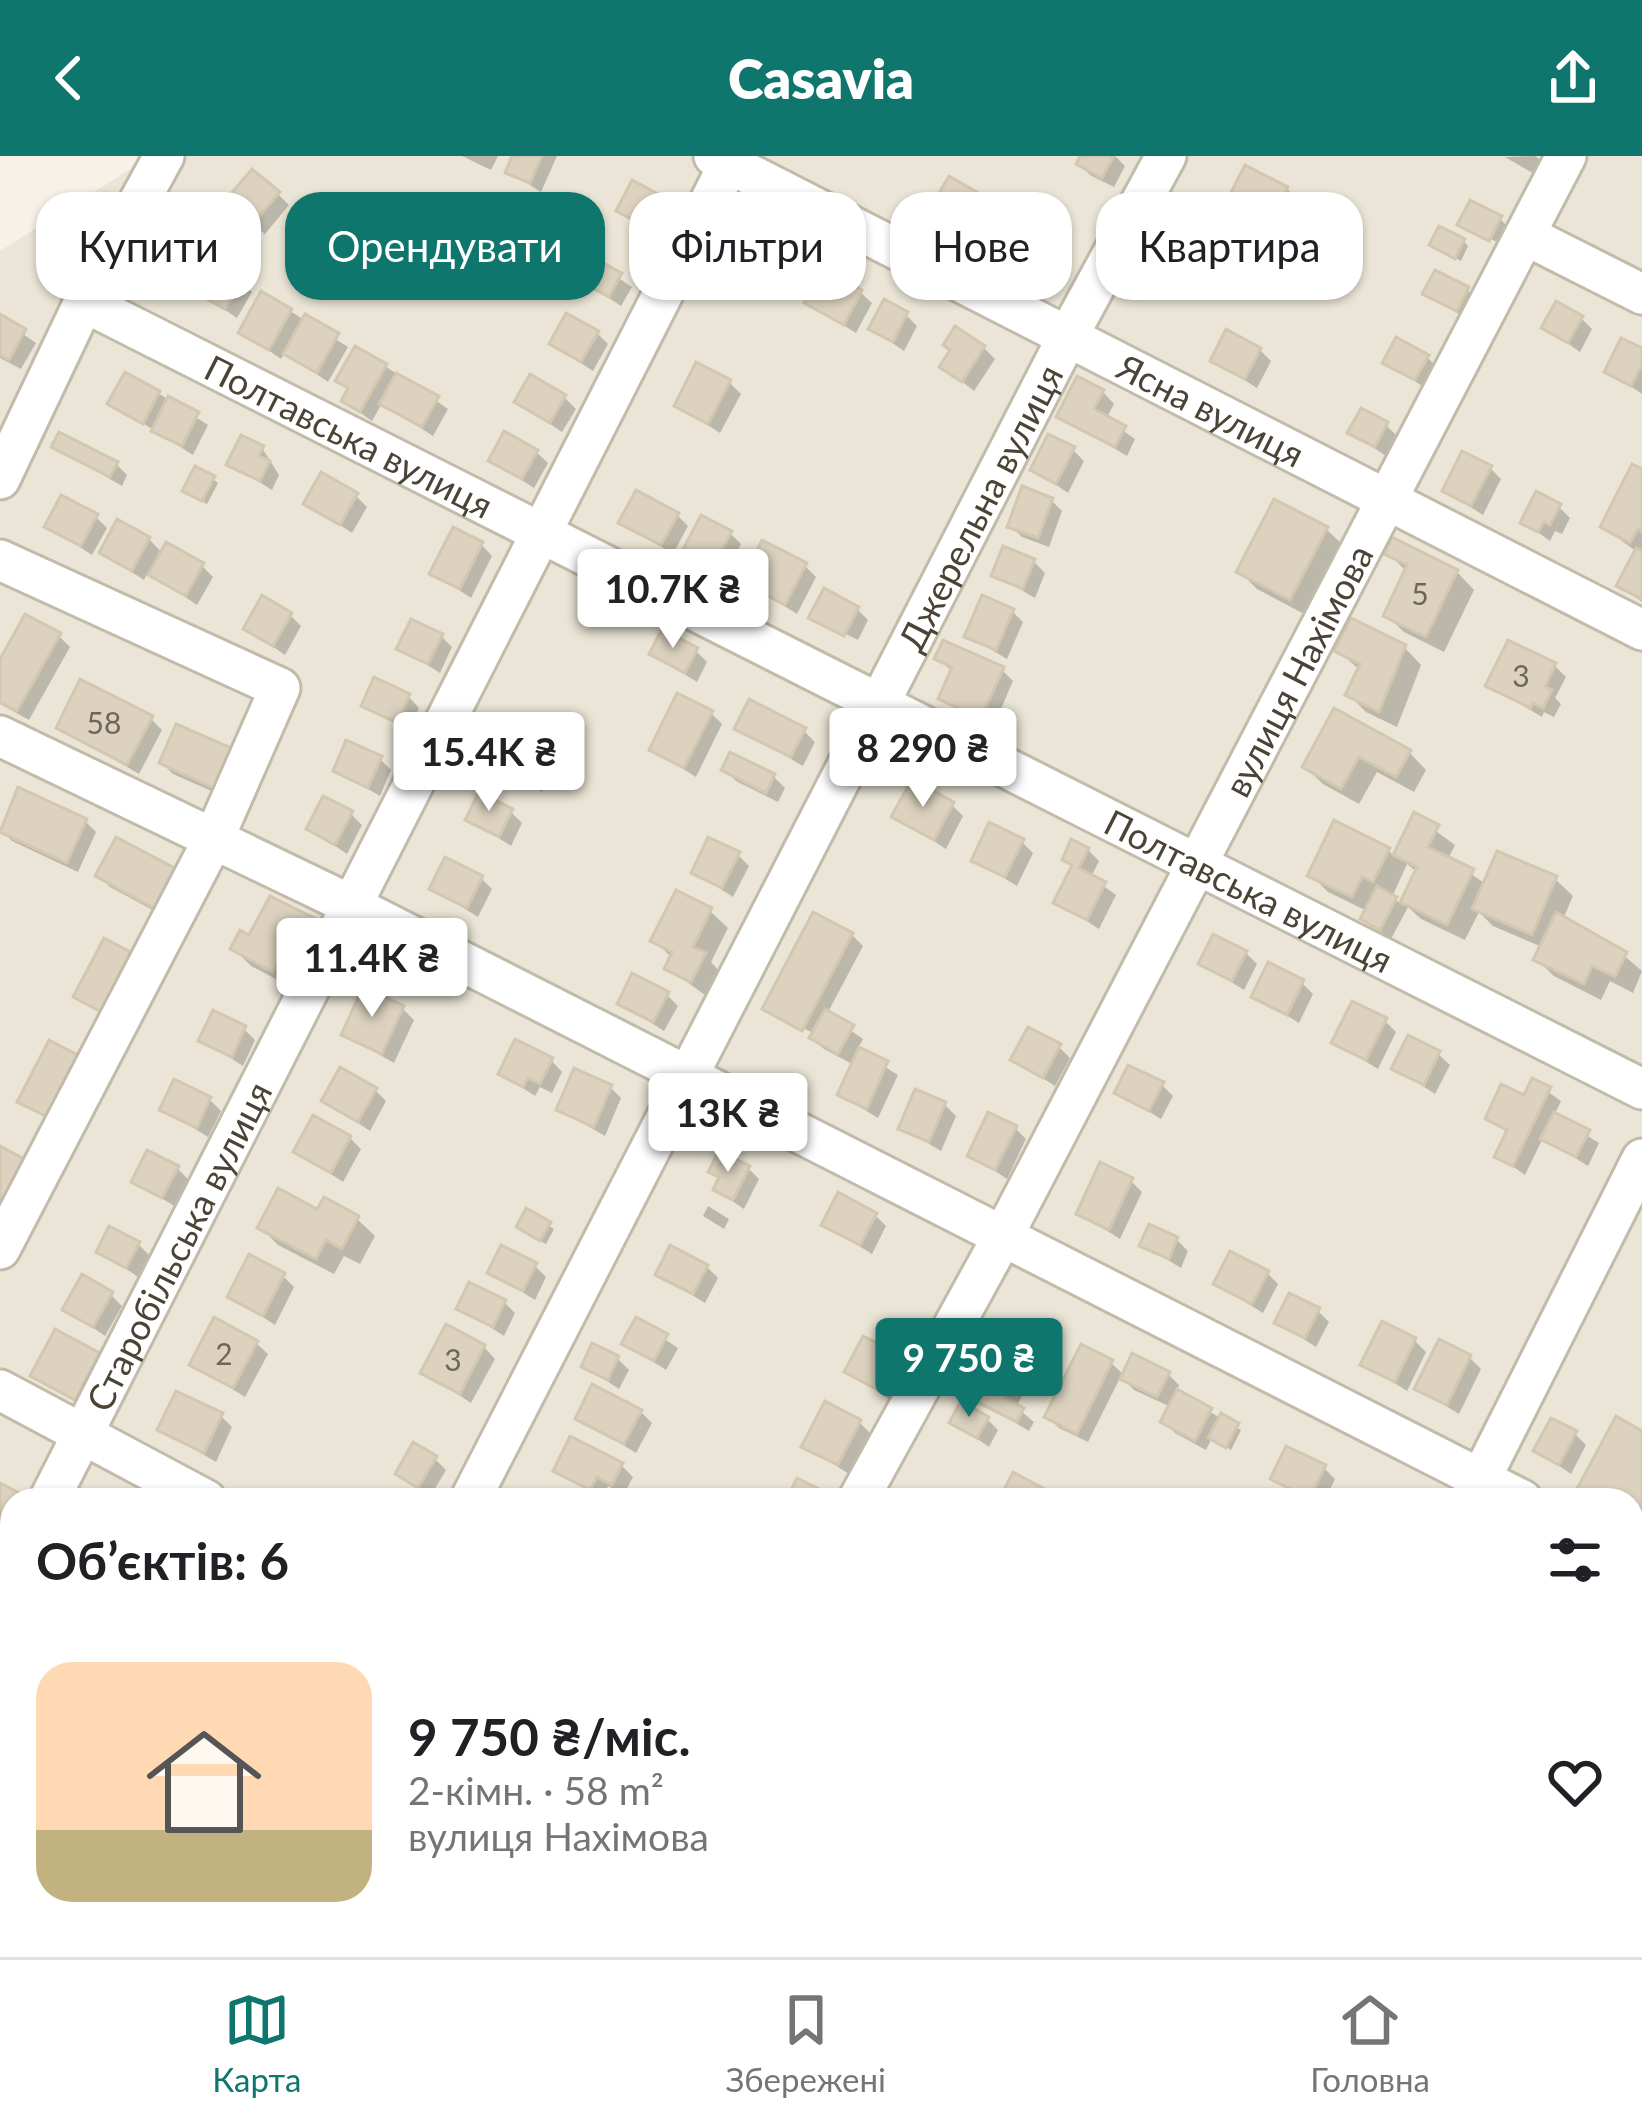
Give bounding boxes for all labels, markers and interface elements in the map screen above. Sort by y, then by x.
icon: back [36,45,102,111]
icon: share [1540,45,1606,111]
text: Casavia [728,46,914,111]
chip: Купити [36,192,261,300]
chip: Орендувати [285,192,605,300]
chip: Фільтри [629,192,866,300]
chip: Нове [890,192,1072,300]
chip: Квартира [1096,192,1363,300]
street label: Ясна вулиця [1109,343,1312,476]
street label: Полтавська вулиця [198,345,500,527]
street label: Джерельна вулиця [888,357,1072,658]
street label: вулиця Нахімова [1214,537,1382,804]
pin: 10.7K ₴ [562,549,784,651]
text: 10.7K ₴ [605,565,742,611]
house number: 5 [1411,575,1429,611]
house number: 3 [1512,657,1530,693]
house number: 58 [87,704,121,740]
pin: 8 290 ₴ [812,708,1034,810]
pin: 15.4K ₴ [378,712,600,814]
text: 8 290 ₴ [856,724,990,770]
text: 15.4K ₴ [421,728,558,774]
street label: Полтавська вулиця [1098,799,1400,981]
pin: 11.4K ₴ [261,918,483,1020]
text: 11.4K ₴ [304,934,441,980]
pin: 13K ₴ [644,1073,812,1175]
street label: Старобільська вулиця [76,1074,280,1418]
text: 13K ₴ [675,1089,781,1135]
pin: 9 750 ₴ [858,1318,1080,1420]
text: 9 750 ₴ [902,1334,1036,1380]
house number: 2 [215,1335,233,1371]
house number: 3 [444,1341,462,1377]
icon: filters [1542,1527,1608,1593]
text: Об’єктів: 6 [36,1530,289,1591]
text: 9 750 ₴/міс. [408,1706,691,1767]
icon: home [132,1710,276,1854]
icon: heart [1542,1749,1608,1815]
text: 2-кімн. · 58 m² [408,1767,664,1813]
text: вулиця Нахімова [408,1813,709,1859]
tab: Карта [212,1987,301,2099]
tab: Збережені [726,1987,886,2099]
tab: Головна [1310,1987,1430,2099]

